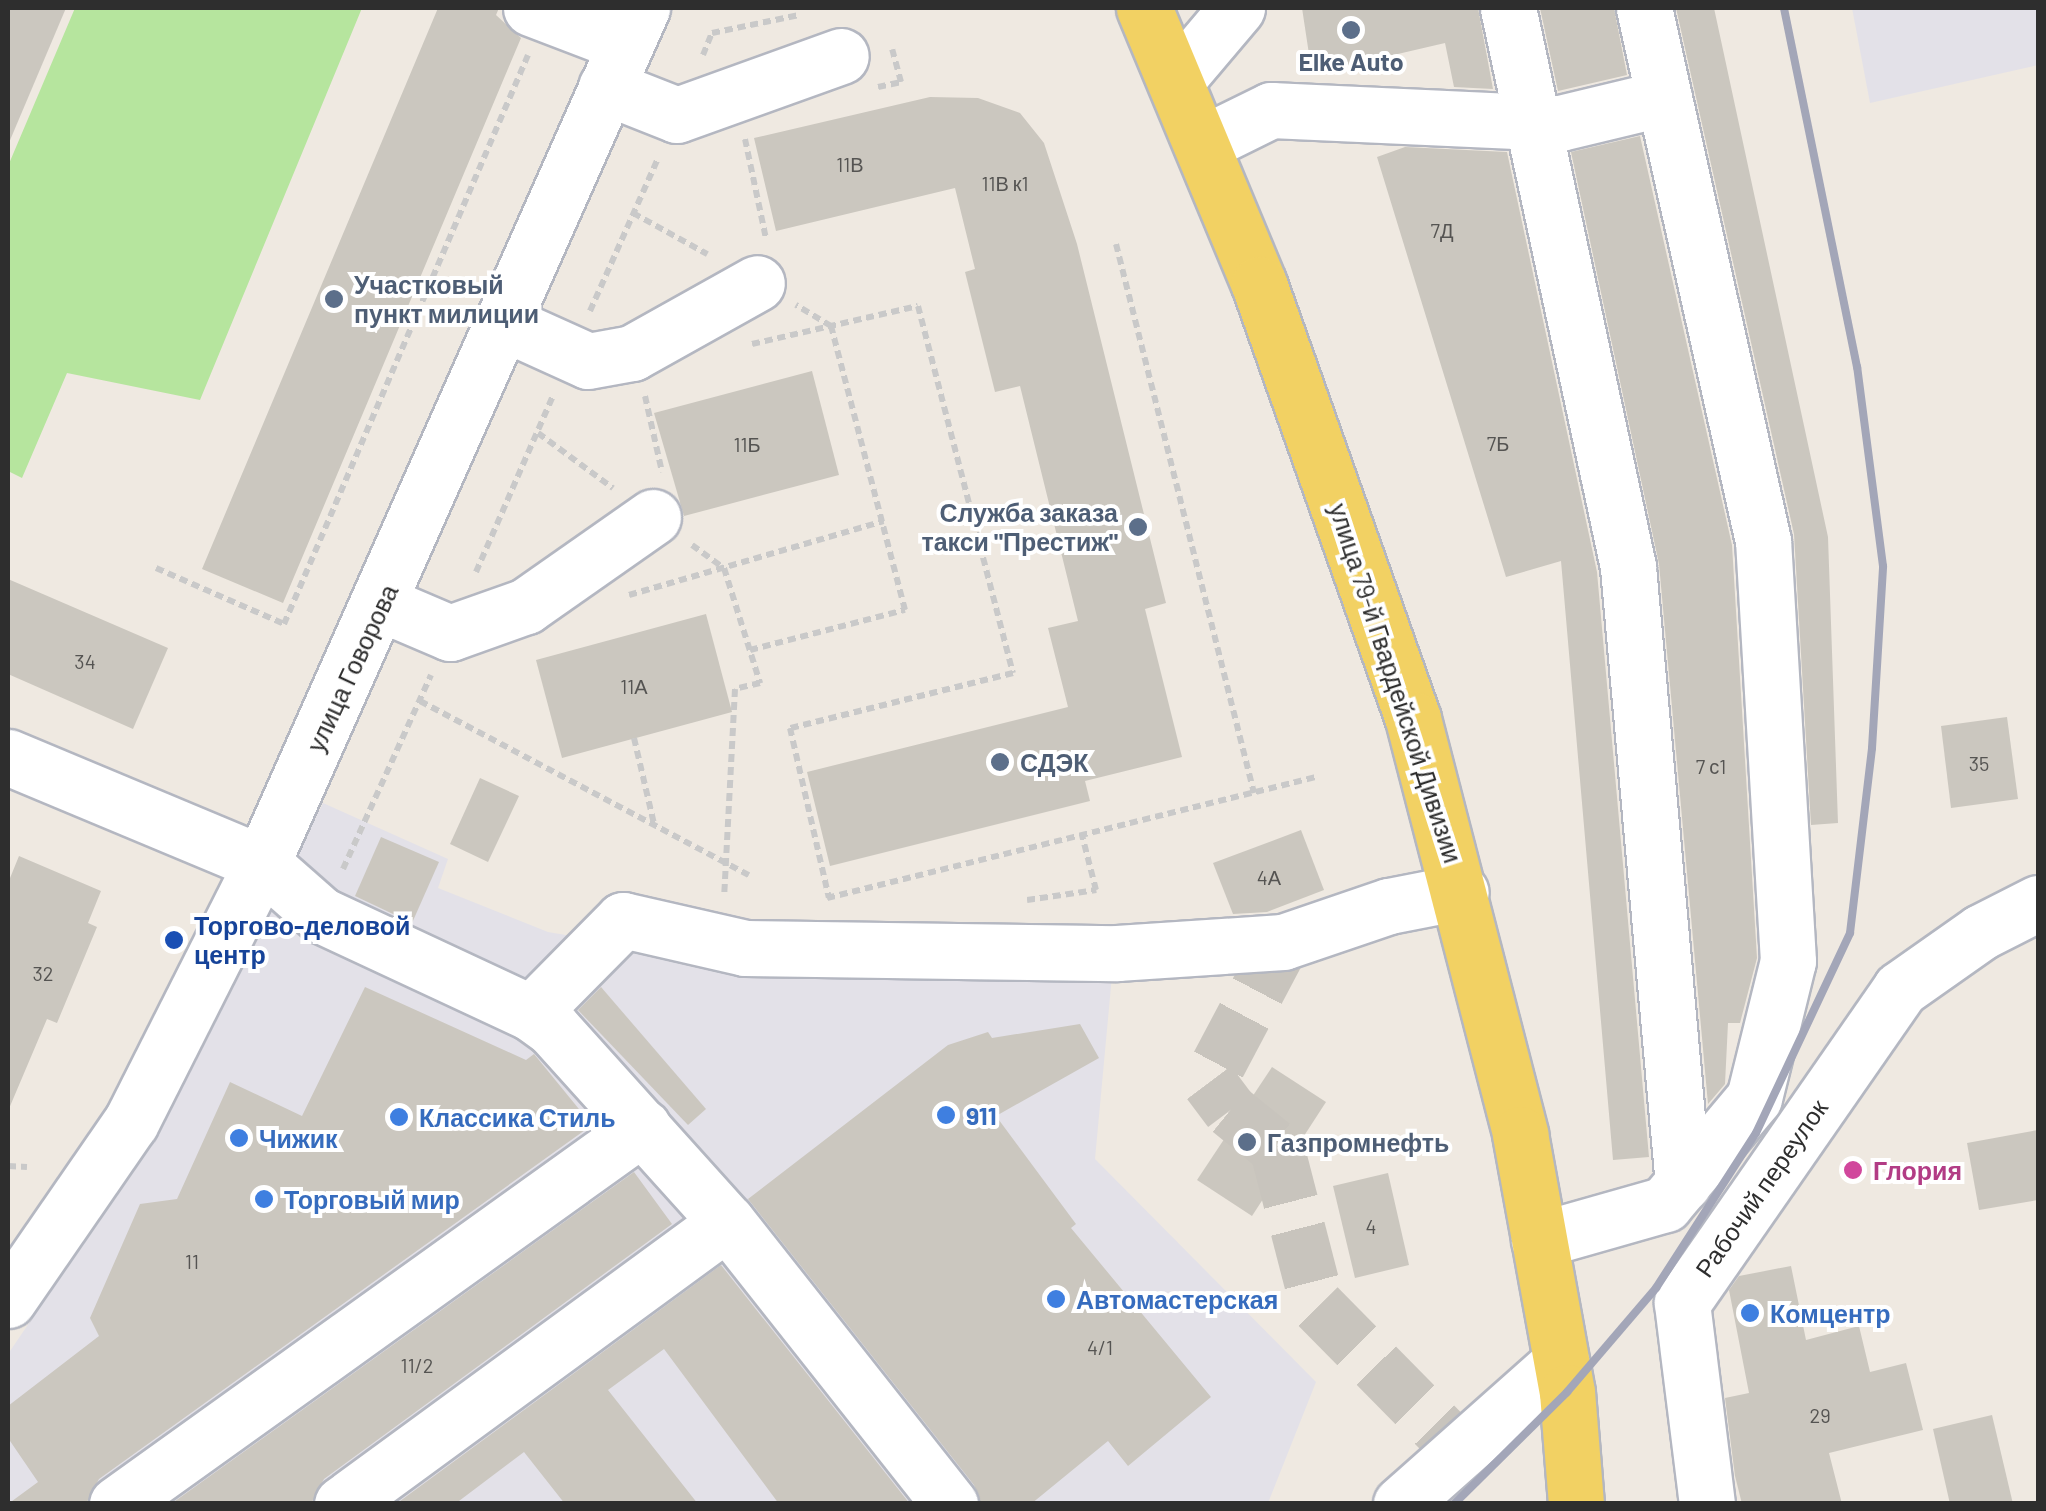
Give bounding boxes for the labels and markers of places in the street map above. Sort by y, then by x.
marker: Elke Auto [1340,19,1362,41]
place label: Elke Auto [1298,46,1404,76]
place label: Участковый пункт милиции [354,270,539,329]
marker: Участковый пункт милиции [323,288,345,310]
place label: Служба заказа такси "Престиж" [921,498,1118,557]
marker: Служба заказа такси "Престиж" [1127,516,1149,538]
place label: СДЭК [1020,747,1089,777]
marker: СДЭК [989,751,1011,773]
place label: Торгово-деловой центр [194,911,410,970]
marker: Торгово-деловой центр [163,929,185,951]
place label: 911 [966,1100,997,1130]
place label: Классика Стиль [419,1102,616,1132]
marker: 911 [935,1104,957,1126]
marker: Классика Стиль [388,1106,410,1128]
place label: Чижик [259,1123,338,1153]
marker: Чижик [228,1127,250,1149]
place label: Газпромнефть [1267,1127,1449,1157]
marker: Газпромнефть [1236,1131,1258,1153]
place label: Глория [1873,1155,1962,1185]
marker: Глория [1842,1159,1864,1181]
place label: Торговый мир [284,1184,460,1214]
marker: Торговый мир [253,1188,275,1210]
place label: Автомастерская [1076,1284,1278,1314]
marker: Автомастерская [1045,1288,1067,1310]
place label: Комцентр [1770,1298,1891,1328]
marker: Комцентр [1739,1302,1761,1324]

